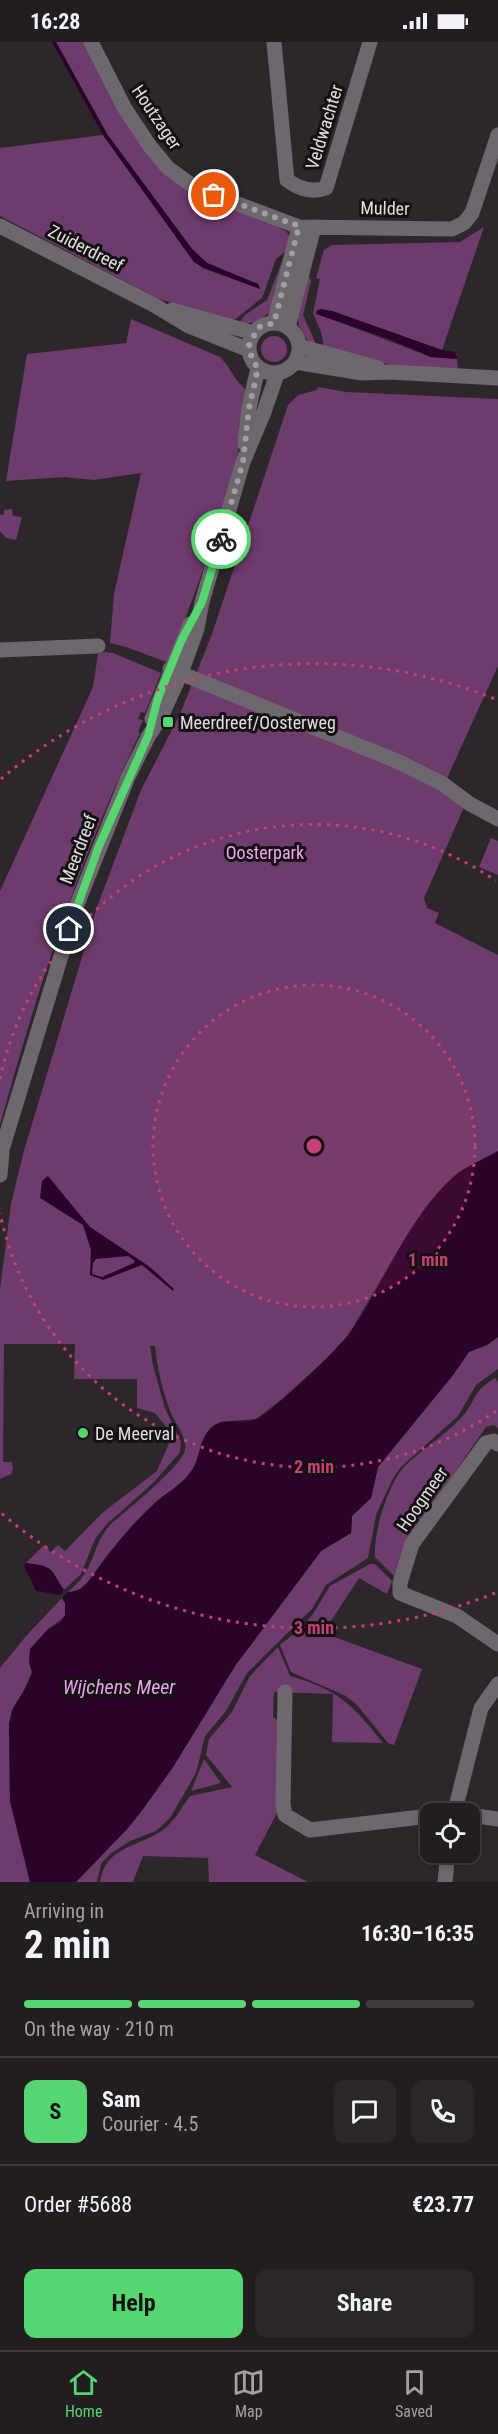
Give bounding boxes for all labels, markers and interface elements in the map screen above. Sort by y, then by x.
text: 16:28 [30,9,81,34]
street label: Houtzager [128,81,187,154]
street label: Veldwachter [301,81,347,172]
pin [188,169,239,220]
icon: bag [197,178,230,211]
street label: Mulder [360,197,410,219]
street label: Zuiderdreef [45,220,127,276]
courier [191,509,251,569]
icon: bike [205,523,238,556]
place label: Meerdreef/Oosterweg [180,712,336,733]
marker: Meerdreef/Oosterweg [161,715,175,729]
street label: Meerdreef [55,811,101,887]
park label: Oosterpark [226,842,304,863]
pin [43,903,94,954]
icon: home [52,912,85,945]
centre of rings [304,1136,324,1156]
text: 1 min [408,1249,448,1270]
place label: De Meerval [95,1423,174,1444]
marker: De Meerval [76,1426,90,1440]
text: 2 min [294,1456,334,1477]
street label: Hoogmeer [392,1462,452,1535]
text: 3 min [294,1617,334,1638]
water label: Wijchens Meer [63,1675,176,1699]
map controls [420,1803,480,1863]
button: locate [420,1803,480,1863]
text: Arriving in [24,1899,104,1923]
text: 16:30–16:35 [361,1921,474,1946]
text: 2 min [24,1922,111,1968]
text: On the way · 210 m [24,2017,174,2041]
button: chat [333,2080,396,2143]
button: phone [411,2080,474,2143]
text: Sam [102,2087,141,2112]
text: S [50,2099,61,2124]
text: Courier · 4.5 [102,2112,198,2136]
text: Order #5688 [24,2192,132,2217]
text: €23.77 [412,2192,474,2217]
button: Help [24,2269,243,2338]
button: Share [255,2269,474,2338]
tab: Home [65,2366,102,2421]
tab: Map [232,2366,265,2421]
tab: Saved [395,2366,433,2421]

